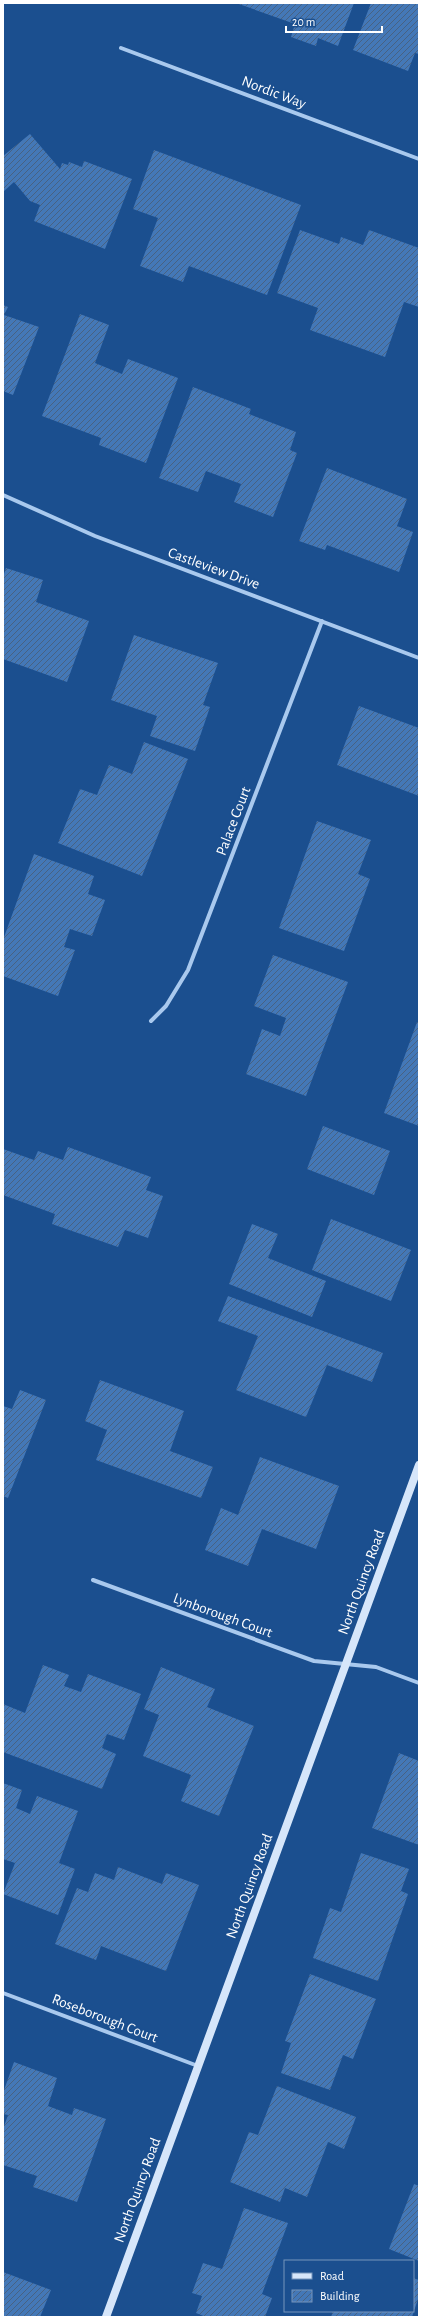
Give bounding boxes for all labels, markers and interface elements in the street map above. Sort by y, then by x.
scale bar [286,8,382,34]
text: 20 m [292,16,315,28]
street label: Nordic Way [240,73,309,112]
street label: Castleview Drive [166,545,262,592]
street label: Palace Court [214,785,253,858]
street label: North Quincy Road [336,1528,387,1637]
street label: Lynborough Court [171,1591,275,1640]
street label: North Quincy Road [224,1832,275,1941]
street label: Roseborough Court [50,1991,160,2046]
street label: North Quincy Road [112,2136,163,2245]
legend [284,2260,414,2312]
text: Road [320,2270,344,2282]
text: Building [320,2290,360,2302]

